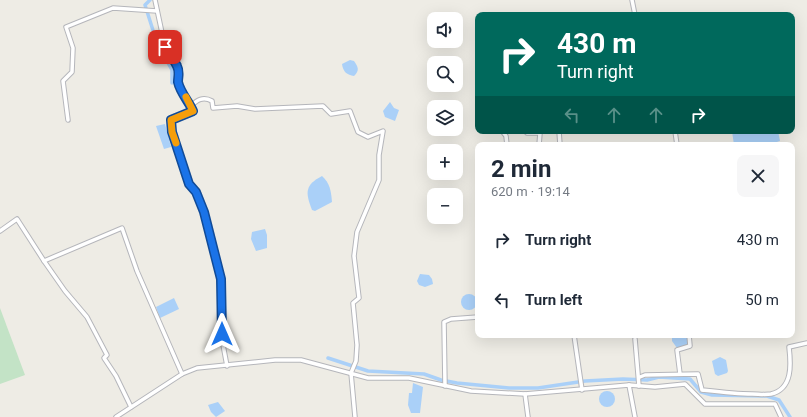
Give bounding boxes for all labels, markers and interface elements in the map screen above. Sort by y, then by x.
map controls [427,12,463,224]
button: sound [427,12,463,48]
text: 430 m [557,27,636,60]
icon: right [491,28,543,80]
pin [148,30,182,64]
icon: arrive [154,36,176,58]
button: search [427,56,463,92]
text: Turn right [557,61,634,82]
button: layers [427,100,463,136]
icon: left [561,104,583,126]
icon: ahead [603,104,625,126]
icon: ahead [645,104,667,126]
icon: right [687,104,709,126]
button: + [427,144,463,180]
text: 2 min [491,155,551,183]
button: close [737,155,779,197]
text: 620 m · 19:14 [491,184,570,199]
button: − [427,188,463,224]
icon: right [491,229,513,251]
text: Turn right [525,231,591,249]
text: 430 m [737,231,779,249]
icon: left [491,289,513,311]
text: Turn left [525,291,582,309]
text: 50 m [745,291,779,309]
position arrow [201,313,243,355]

